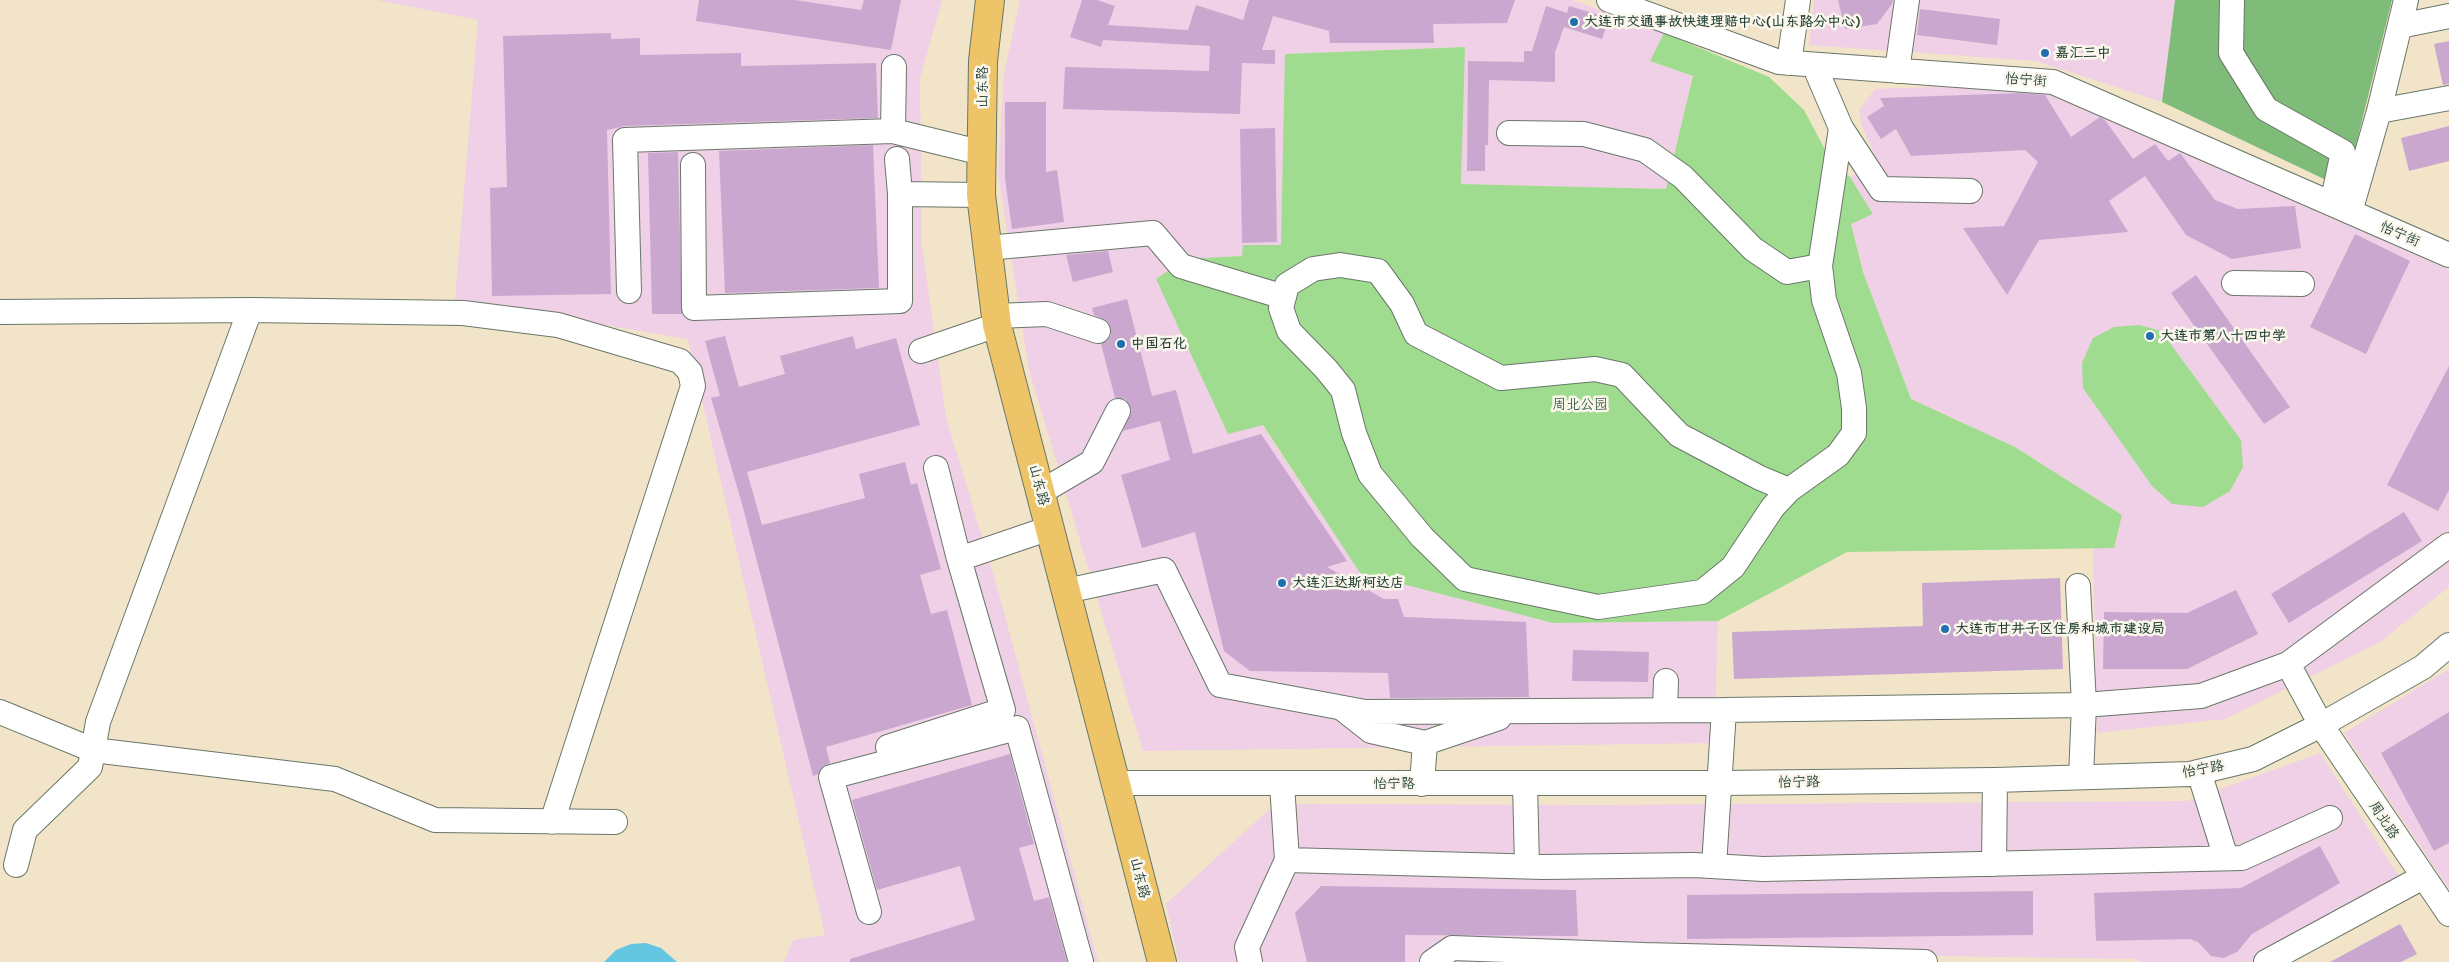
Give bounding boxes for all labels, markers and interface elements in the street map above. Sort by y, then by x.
place label: 大连市交通事故快速理赔中心(山东路分中心) [1584,14,1861,30]
marker: 大连市交通事故快速理赔中心(山东路分中心) [1568,16,1580,28]
place label: 嘉汇三中 [2055,45,2111,61]
marker: 嘉汇三中 [2039,47,2051,59]
street label: 山东路 [975,66,991,108]
street label: 怡宁街 [2004,70,2048,90]
street label: 怡宁街 [2377,218,2423,250]
place label: 大连市第八十四中学 [2160,328,2286,344]
marker: 大连市第八十四中学 [2144,330,2156,342]
place label: 中国石化 [1131,336,1187,352]
marker: 中国石化 [1115,338,1127,350]
park label: 周北公园 [1552,397,1608,413]
street label: 山东路 [1025,463,1053,507]
place label: 大连汇达斯柯达店 [1292,575,1404,591]
marker: 大连汇达斯柯达店 [1276,577,1288,589]
place label: 大连市甘井子区住房和城市建设局 [1955,621,2165,637]
marker: 大连市甘井子区住房和城市建设局 [1939,623,1951,635]
street label: 怡宁路 [2181,757,2225,781]
street label: 怡宁路 [1778,773,1820,791]
street label: 怡宁路 [1373,776,1415,792]
street label: 周北路 [2365,798,2403,842]
street label: 山东路 [1127,856,1153,900]

